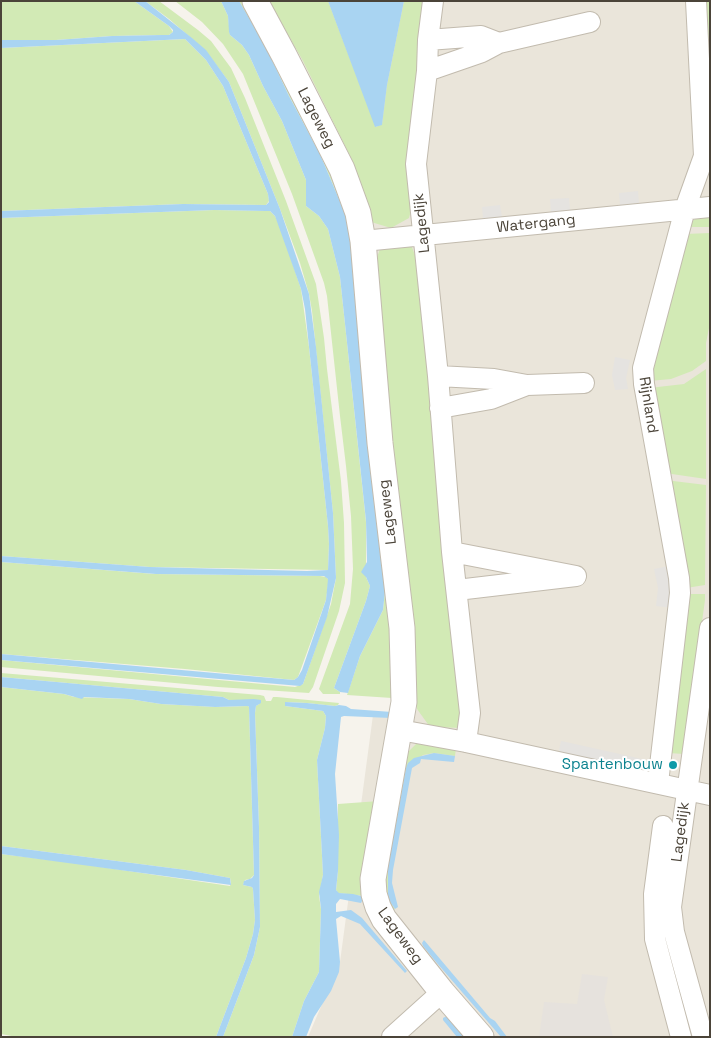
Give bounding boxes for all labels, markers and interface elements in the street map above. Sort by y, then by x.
street label: Lageweg [293,85,339,151]
street label: Lagedijk [410,192,434,254]
street label: Watergang [496,211,576,237]
street label: Rijnland [635,375,661,435]
street label: Lageweg [375,478,401,546]
place label: Spantenbouw [562,756,663,774]
marker: Spantenbouw [667,759,679,771]
street label: Lagedijk [668,801,694,863]
street label: Lageweg [374,904,426,968]

